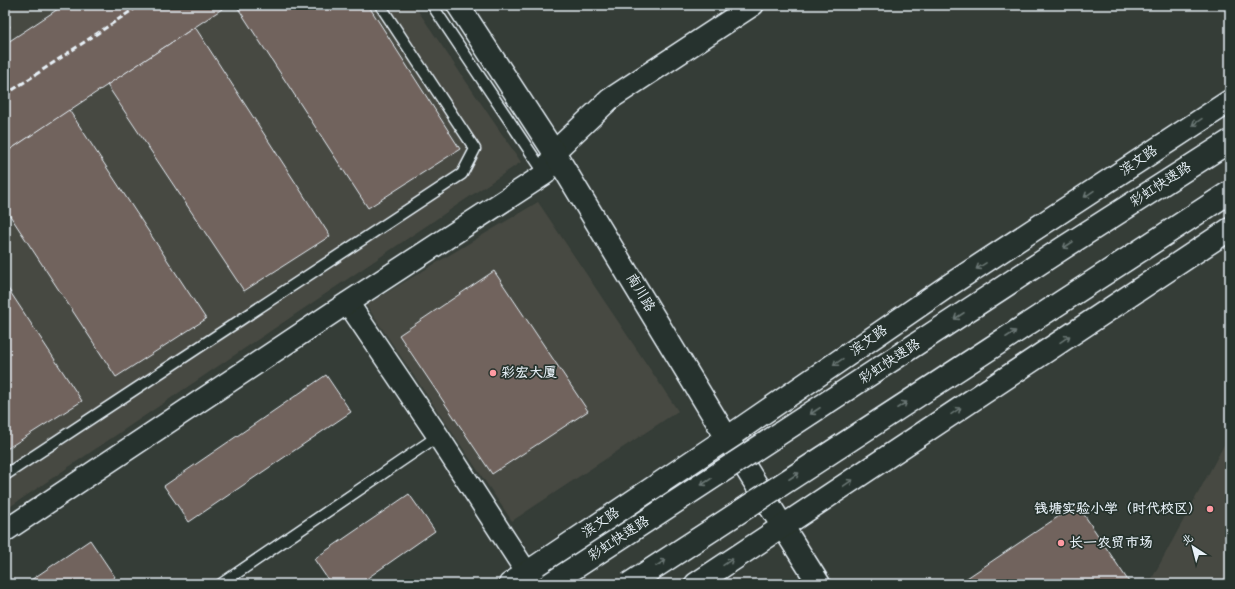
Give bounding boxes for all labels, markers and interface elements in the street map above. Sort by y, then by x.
one-way arrow [1192,118,1203,126]
street label: 滨文路 [1116,141,1162,181]
street label: 彩虹快速路 [1126,157,1196,213]
one-way arrow [1084,190,1095,198]
one-way arrow [1062,241,1073,249]
one-way arrow [975,261,986,270]
street label: 南川路 [620,270,660,316]
one-way arrow [954,312,965,320]
street label: 滨文路 [846,320,892,362]
one-way arrow [1006,330,1017,339]
street label: 彩虹快速路 [855,334,925,390]
one-way arrow [1059,335,1070,343]
one-way arrow [833,358,844,366]
place label: 彩宏大厦 [501,363,557,384]
marker: 彩宏大厦 [488,368,498,378]
one-way arrow [897,401,908,410]
one-way arrow [809,407,821,415]
one-way arrow [951,407,962,415]
one-way arrow [788,472,799,481]
one-way arrow [701,478,712,486]
one-way arrow [842,479,853,487]
place label: 钱塘实验小学（时代校区） [1034,499,1202,520]
street label: 滨文路 [578,503,624,543]
marker: 钱塘实验小学（时代校区） [1205,504,1215,514]
street label: 彩虹快速路 [584,511,654,567]
north arrow [1173,527,1213,567]
text: 北 [1179,530,1197,549]
place label: 长一农贸市场 [1069,533,1153,554]
marker: 长一农贸市场 [1056,538,1066,548]
one-way arrow [722,558,734,566]
one-way arrow [655,559,666,567]

